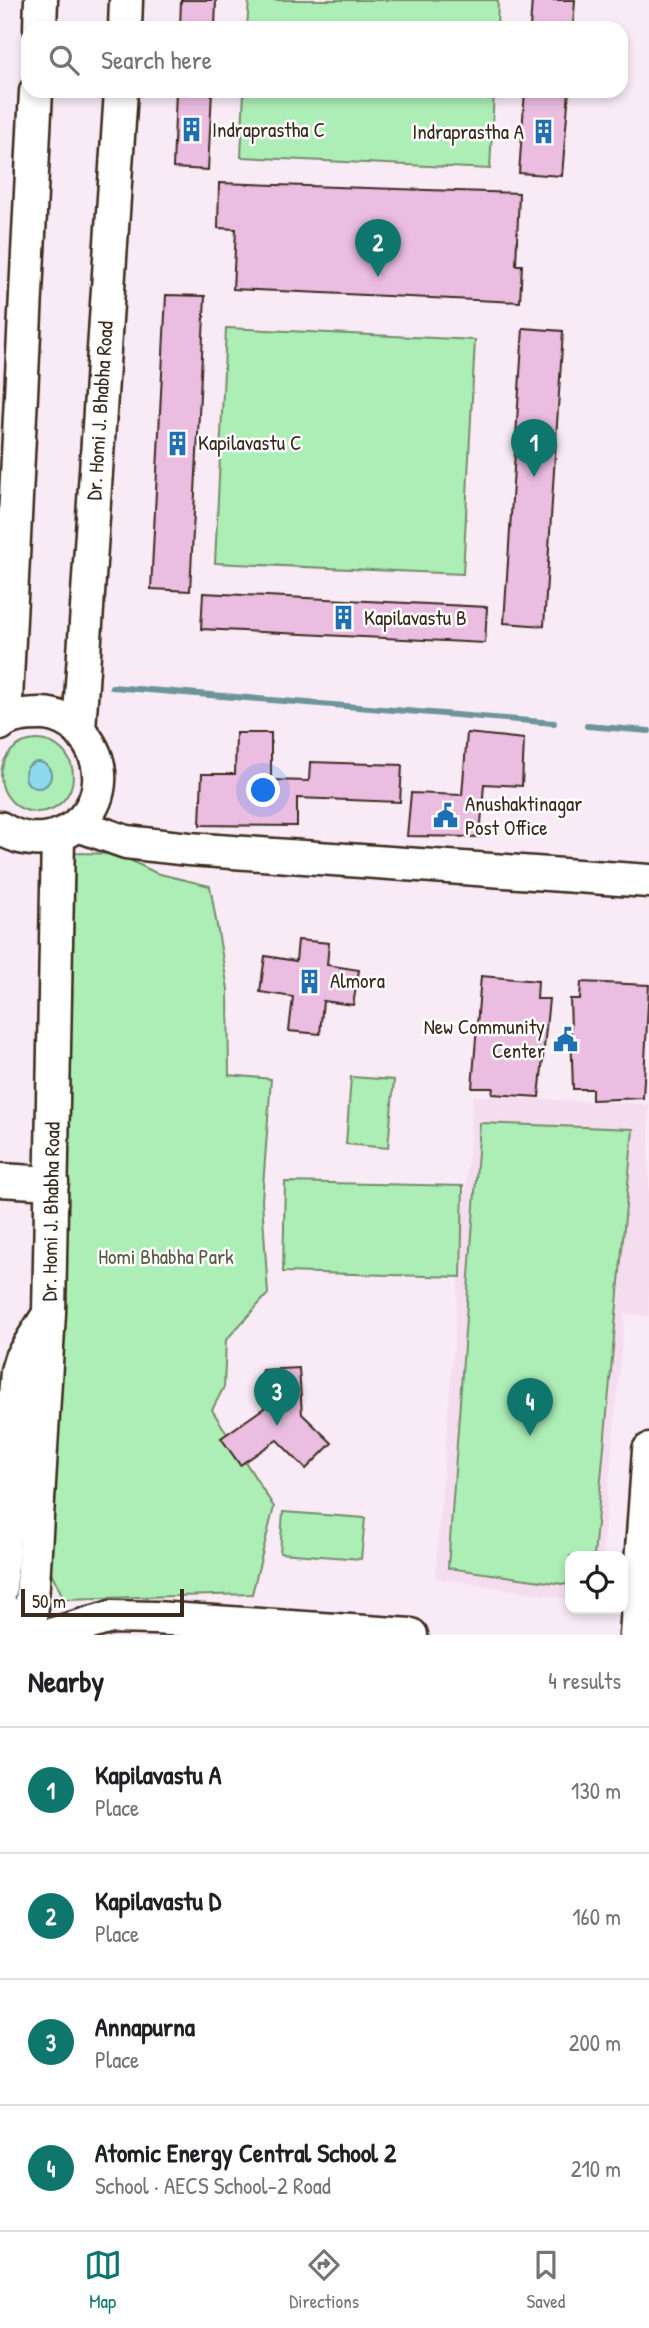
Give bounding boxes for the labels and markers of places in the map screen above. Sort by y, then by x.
place label: Indraprastha C [212,115,325,144]
building icon: Indraprastha C [178,116,206,144]
place label: Indraprastha A [412,117,524,146]
building icon: Indraprastha A [530,118,558,146]
pin: 2 [355,219,401,277]
pin: 1 [511,419,557,477]
place label: Kapilavastu C [198,428,301,457]
building icon: Kapilavastu C [164,429,192,457]
place label: Kapilavastu B [364,603,467,632]
building icon: Kapilavastu B [330,604,358,632]
place label: Anushaktinagar Post Office [465,789,582,842]
public building icon: Anushaktinagar Post Office [431,802,459,830]
place label: Almora [330,966,385,995]
building icon: Almora [296,967,324,995]
place label: New Community Center [424,1012,545,1065]
public building icon: New Community Center [551,1025,579,1053]
pin: 3 [254,1368,300,1426]
pin: 4 [507,1378,553,1436]

